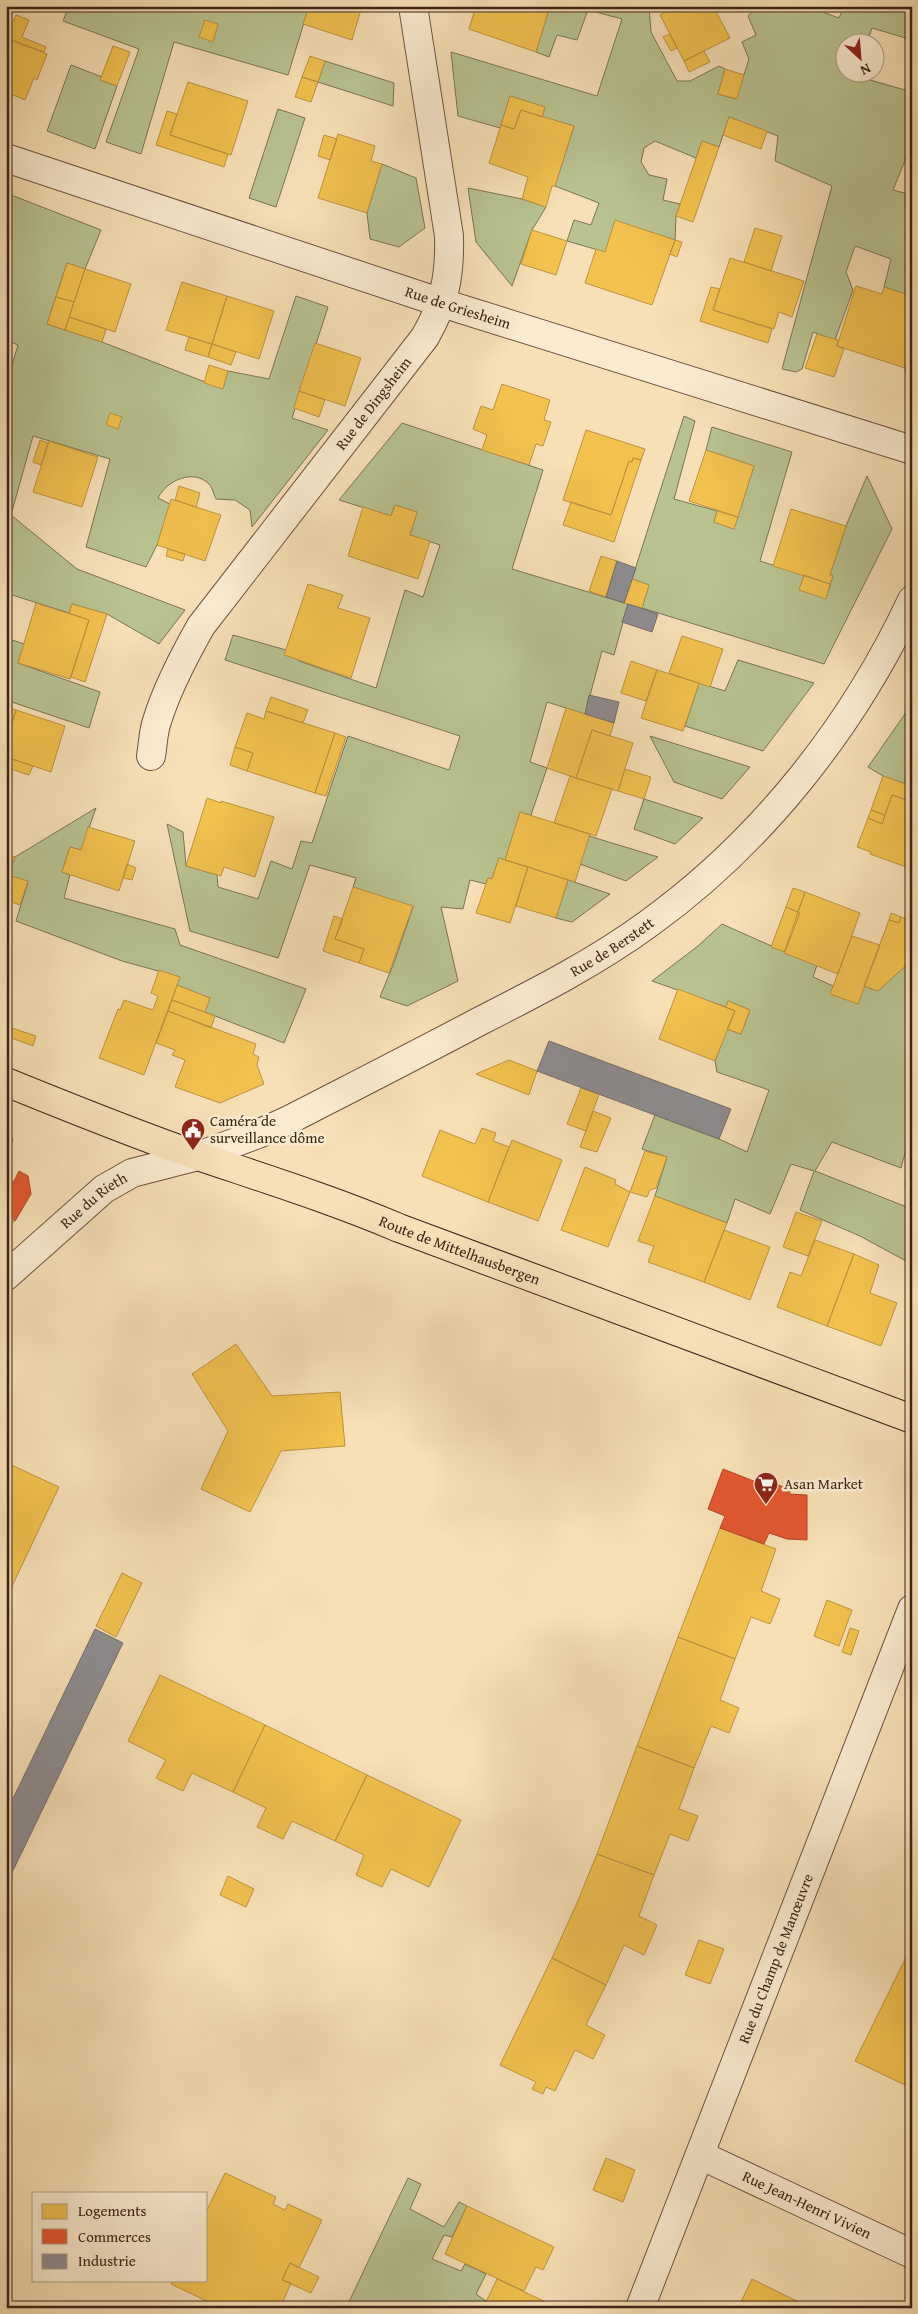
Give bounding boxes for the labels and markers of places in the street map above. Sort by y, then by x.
place label: Caméra de surveillance dôme [210,1110,325,1148]
public building icon: Caméra de surveillance dôme [180,1117,206,1151]
supermarket icon: Asan Market [753,1471,779,1505]
place label: Asan Market [784,1473,864,1494]

